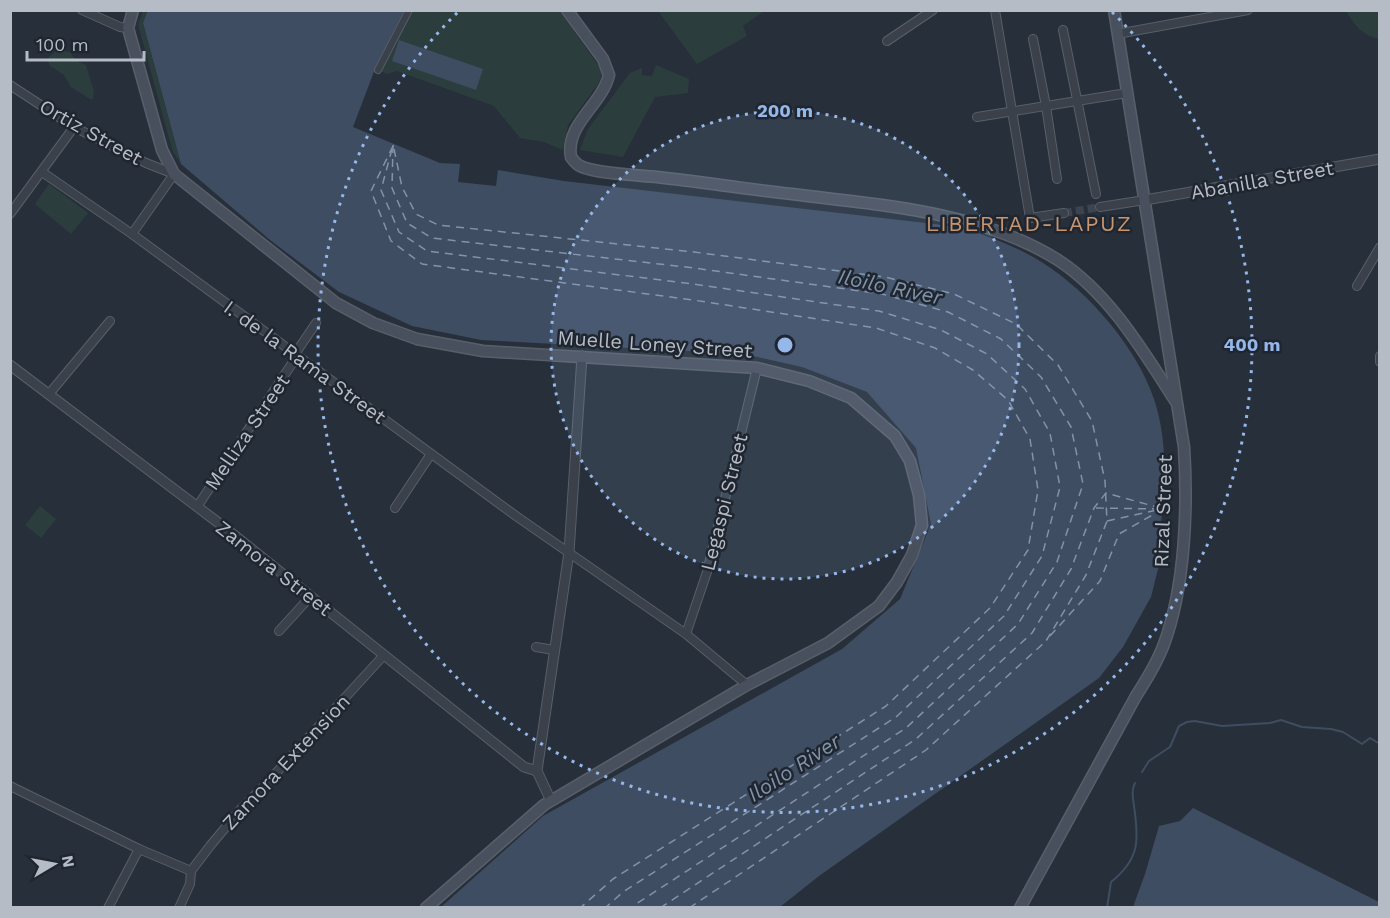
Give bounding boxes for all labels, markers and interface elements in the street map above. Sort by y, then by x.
scale bar [27,24,144,62]
text: 100 m [36,34,89,55]
street label: Ortiz Street [35,94,147,170]
text: 200 m [757,100,813,121]
street label: Abanilla Street [1189,155,1336,204]
district label: LIBERTAD-LAPUZ [926,211,1132,236]
water label: Iloilo River [836,263,945,310]
street label: I. de la Rama Street [219,295,391,429]
street label: Muelle Loney Street [557,325,754,363]
text: 400 m [1224,334,1280,355]
centre of rings [775,335,795,355]
street label: Melliza Street [199,369,295,495]
street label: Legaspi Street [695,430,753,573]
street label: Rizal Street [1149,454,1177,568]
street label: Zamora Street [211,515,337,621]
street label: Zamora Extension [217,689,355,835]
water label: Iloilo River [743,728,845,807]
north arrow [24,834,84,894]
text: N [58,854,79,869]

